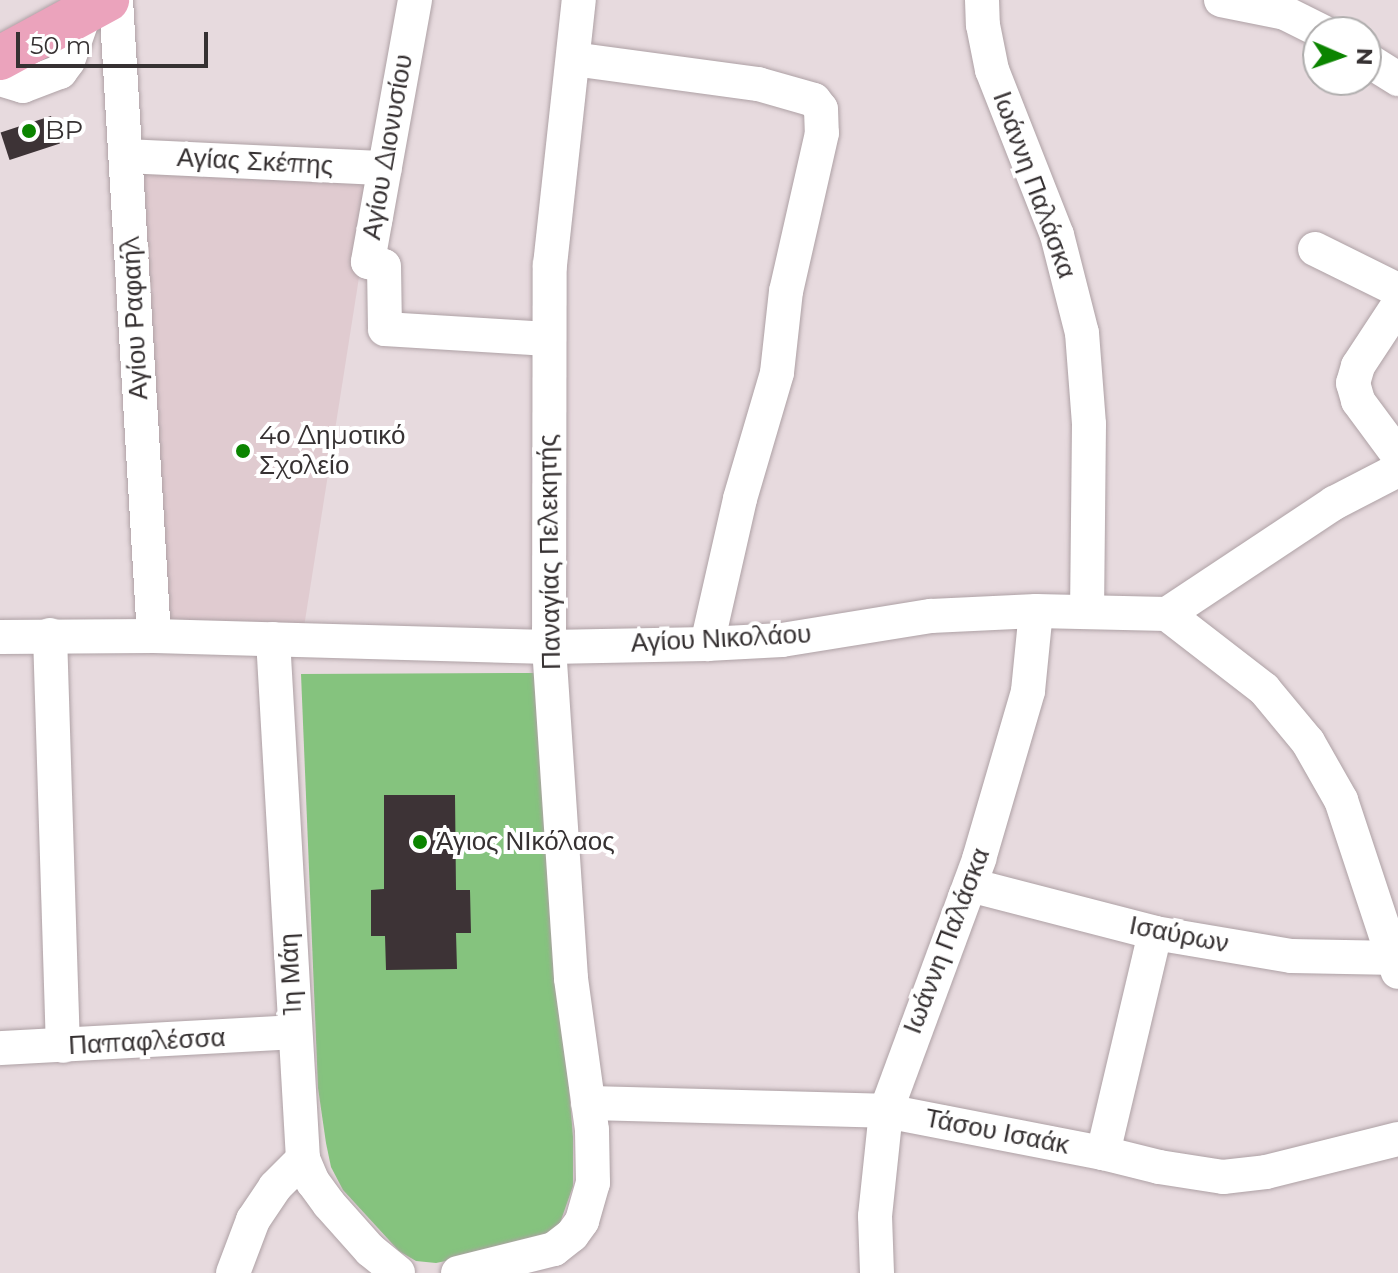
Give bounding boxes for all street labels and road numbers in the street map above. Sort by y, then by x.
street label: Αγίου Διονυσίου [356,52,420,242]
street label: Ιωάννη Παλάσκα [986,87,1082,283]
street label: Αγίας Σκέπης [176,142,334,182]
street label: Αγίου Ραφαήλ [115,235,155,401]
street label: Παναγίας Πελεκητής [532,434,568,670]
street label: Αγίου Νικολάου [630,619,812,659]
street label: Ιωάννη Παλάσκα [897,844,997,1038]
street label: Ισαύρων [1127,910,1231,960]
street label: 1η Μάη [273,932,309,1016]
street label: Παπαφλέσσα [68,1022,226,1062]
street label: Τάσου Ισαάκ [922,1103,1072,1161]

